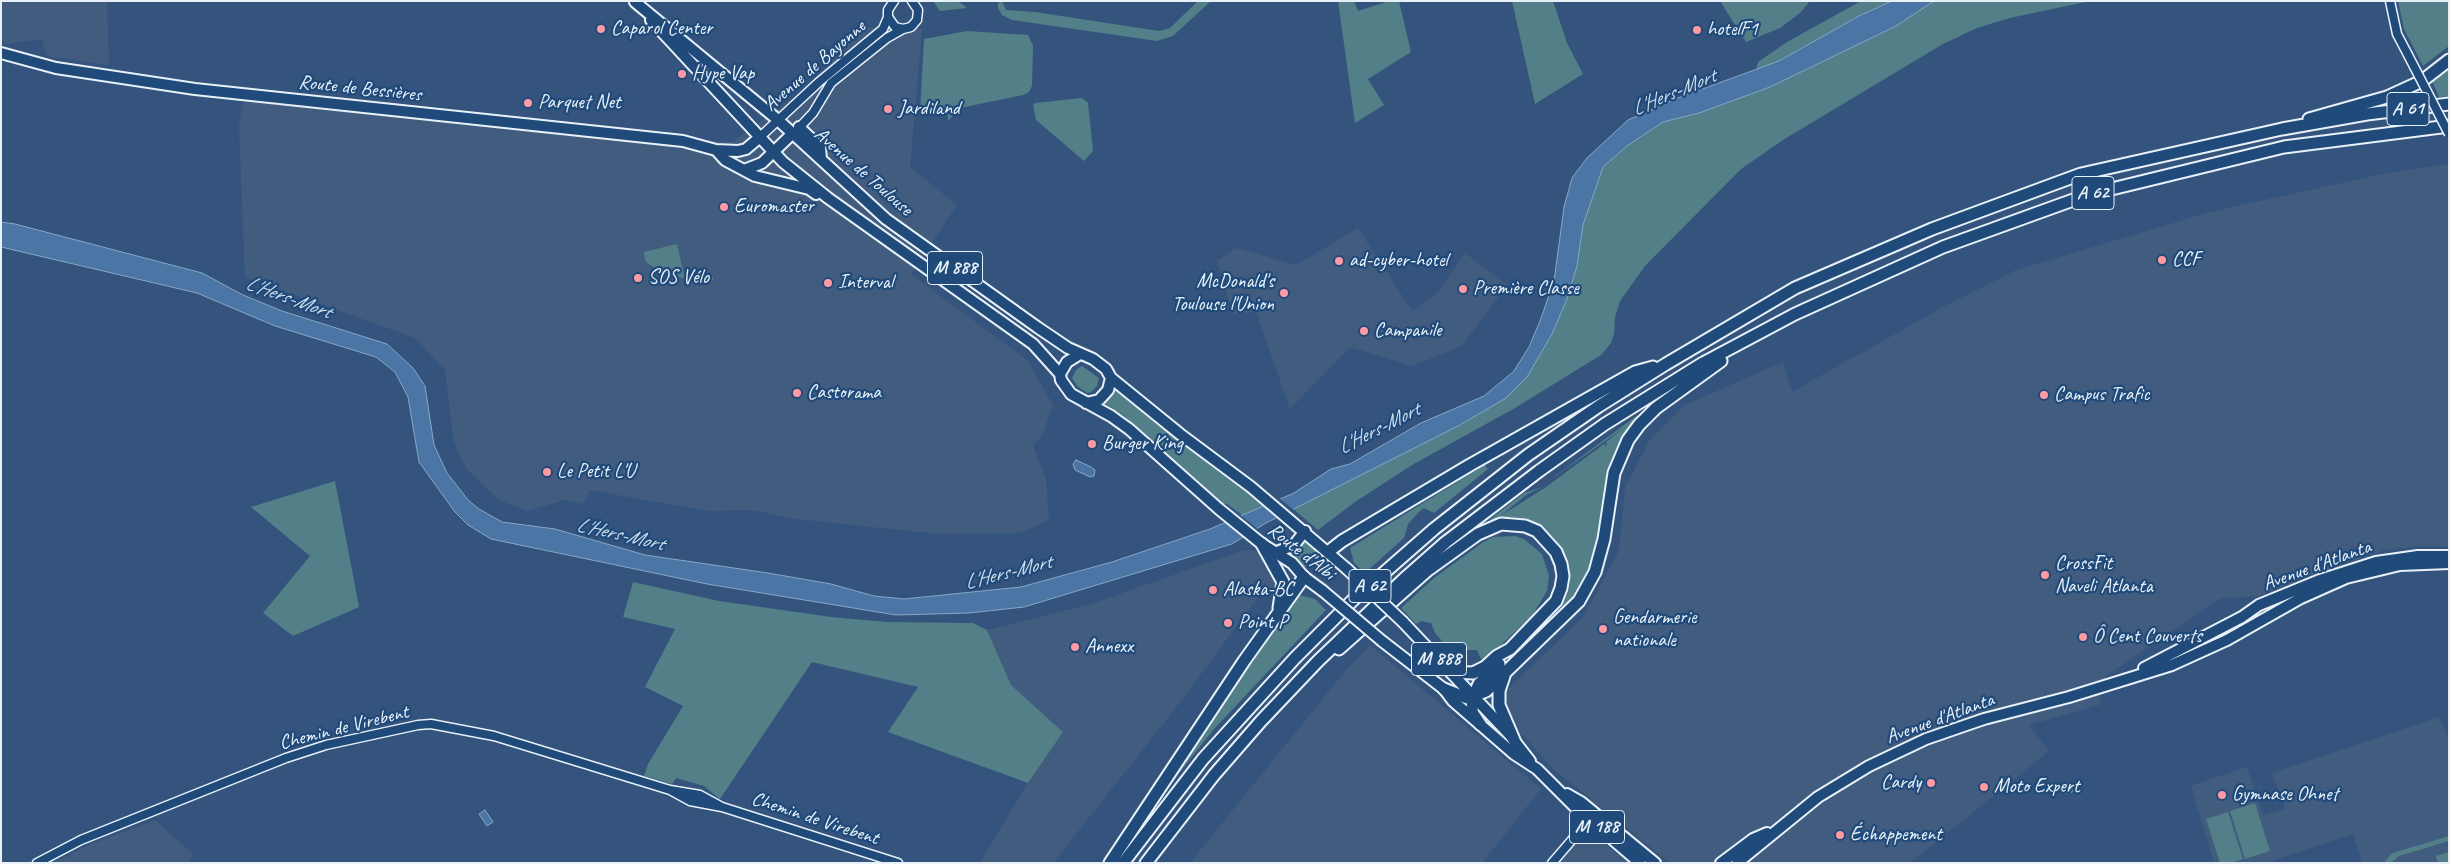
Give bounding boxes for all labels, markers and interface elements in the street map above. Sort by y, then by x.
street label: Avenue de Bayonne [759,15,871,117]
place label: Caparol Center [611,17,712,41]
place label: hotelF1 [1707,18,1758,42]
marker: Caparol Center [595,23,607,35]
marker: hotelF1 [1691,24,1703,36]
place label: Hype Vap [692,62,754,86]
water label: L'Hers-Mort [1628,64,1720,122]
marker: Hype Vap [676,68,688,80]
street label: Route de Bessières [297,71,423,107]
place label: Parquet Net [538,91,621,115]
road number: A 61 [2387,92,2429,126]
marker: Parquet Net [522,97,534,109]
place label: Jardiland [898,97,960,121]
marker: Jardiland [882,103,894,115]
street label: Avenue de Toulouse [809,123,917,221]
road number: A 62 [2072,177,2114,210]
place label: Euromaster [734,195,814,219]
marker: Euromaster [718,201,730,213]
place label: CCF [2172,248,2200,272]
place label: ad-cyber-hotel [1349,249,1448,273]
road number: M 888 [928,252,982,284]
marker: CCF [2156,254,2168,266]
marker: ad-cyber-hotel [1333,255,1345,267]
place label: SOS Vélo [648,266,709,290]
place label: McDonald's Toulouse l'Union [1172,270,1274,317]
water label: L'Hers-Mort [242,271,334,325]
place label: Interval [838,271,893,295]
marker: SOS Vélo [632,272,644,284]
marker: Interval [822,277,834,289]
place label: Première Classe [1473,277,1579,301]
marker: Première Classe [1457,283,1469,295]
marker: McDonald's Toulouse l'Union [1278,287,1290,299]
place label: Campanile [1374,319,1442,343]
marker: Campanile [1358,325,1370,337]
place label: Castorama [807,381,881,405]
place label: Campus Trafic [2054,383,2150,407]
marker: Castorama [791,387,803,399]
marker: Campus Trafic [2038,389,2050,401]
water label: L'Hers-Mort [1334,398,1424,460]
place label: Burger King [1102,432,1183,456]
marker: Burger King [1086,438,1098,450]
place label: Le Petit L'U [557,460,635,484]
marker: Le Petit L'U [541,466,553,478]
water label: L'Hers-Mort [574,513,666,557]
street label: Route d'Albi [1262,518,1340,586]
street label: Avenue d'Atlanta [2260,535,2374,597]
water label: L'Hers-Mort [962,550,1054,596]
place label: CrossFit Naveli Atlanta [2055,552,2153,599]
marker: CrossFit Naveli Atlanta [2039,569,2051,581]
road number: A 62 [1349,570,1391,602]
place label: Alaska-BC [1223,578,1293,602]
marker: Alaska-BC [1207,584,1219,596]
place label: Gendarmerie nationale [1613,606,1696,653]
place label: Point P [1238,611,1287,635]
marker: Point P [1222,617,1234,629]
marker: Gendarmerie nationale [1597,623,1609,635]
place label: Ô Cent Couverts [2093,625,2202,649]
marker: Ô Cent Couverts [2077,631,2089,643]
place label: Annexx [1085,635,1133,659]
marker: Annexx [1069,641,1081,653]
road number: M 888 [1412,642,1466,676]
street label: Avenue d'Atlanta [1883,688,1997,750]
street label: Chemin de Virebent [277,700,411,756]
place label: Cardy [1881,771,1921,795]
place label: Moto Expert [1994,775,2079,799]
marker: Cardy [1925,777,1937,789]
marker: Moto Expert [1978,781,1990,793]
place label: Gymnase Ohnet [2232,783,2338,807]
street label: Chemin de Virebent [748,787,882,851]
marker: Gymnase Ohnet [2216,789,2228,801]
road number: M 188 [1570,810,1624,844]
place label: Échappement [1850,823,1942,847]
marker: Échappement [1834,829,1846,841]

